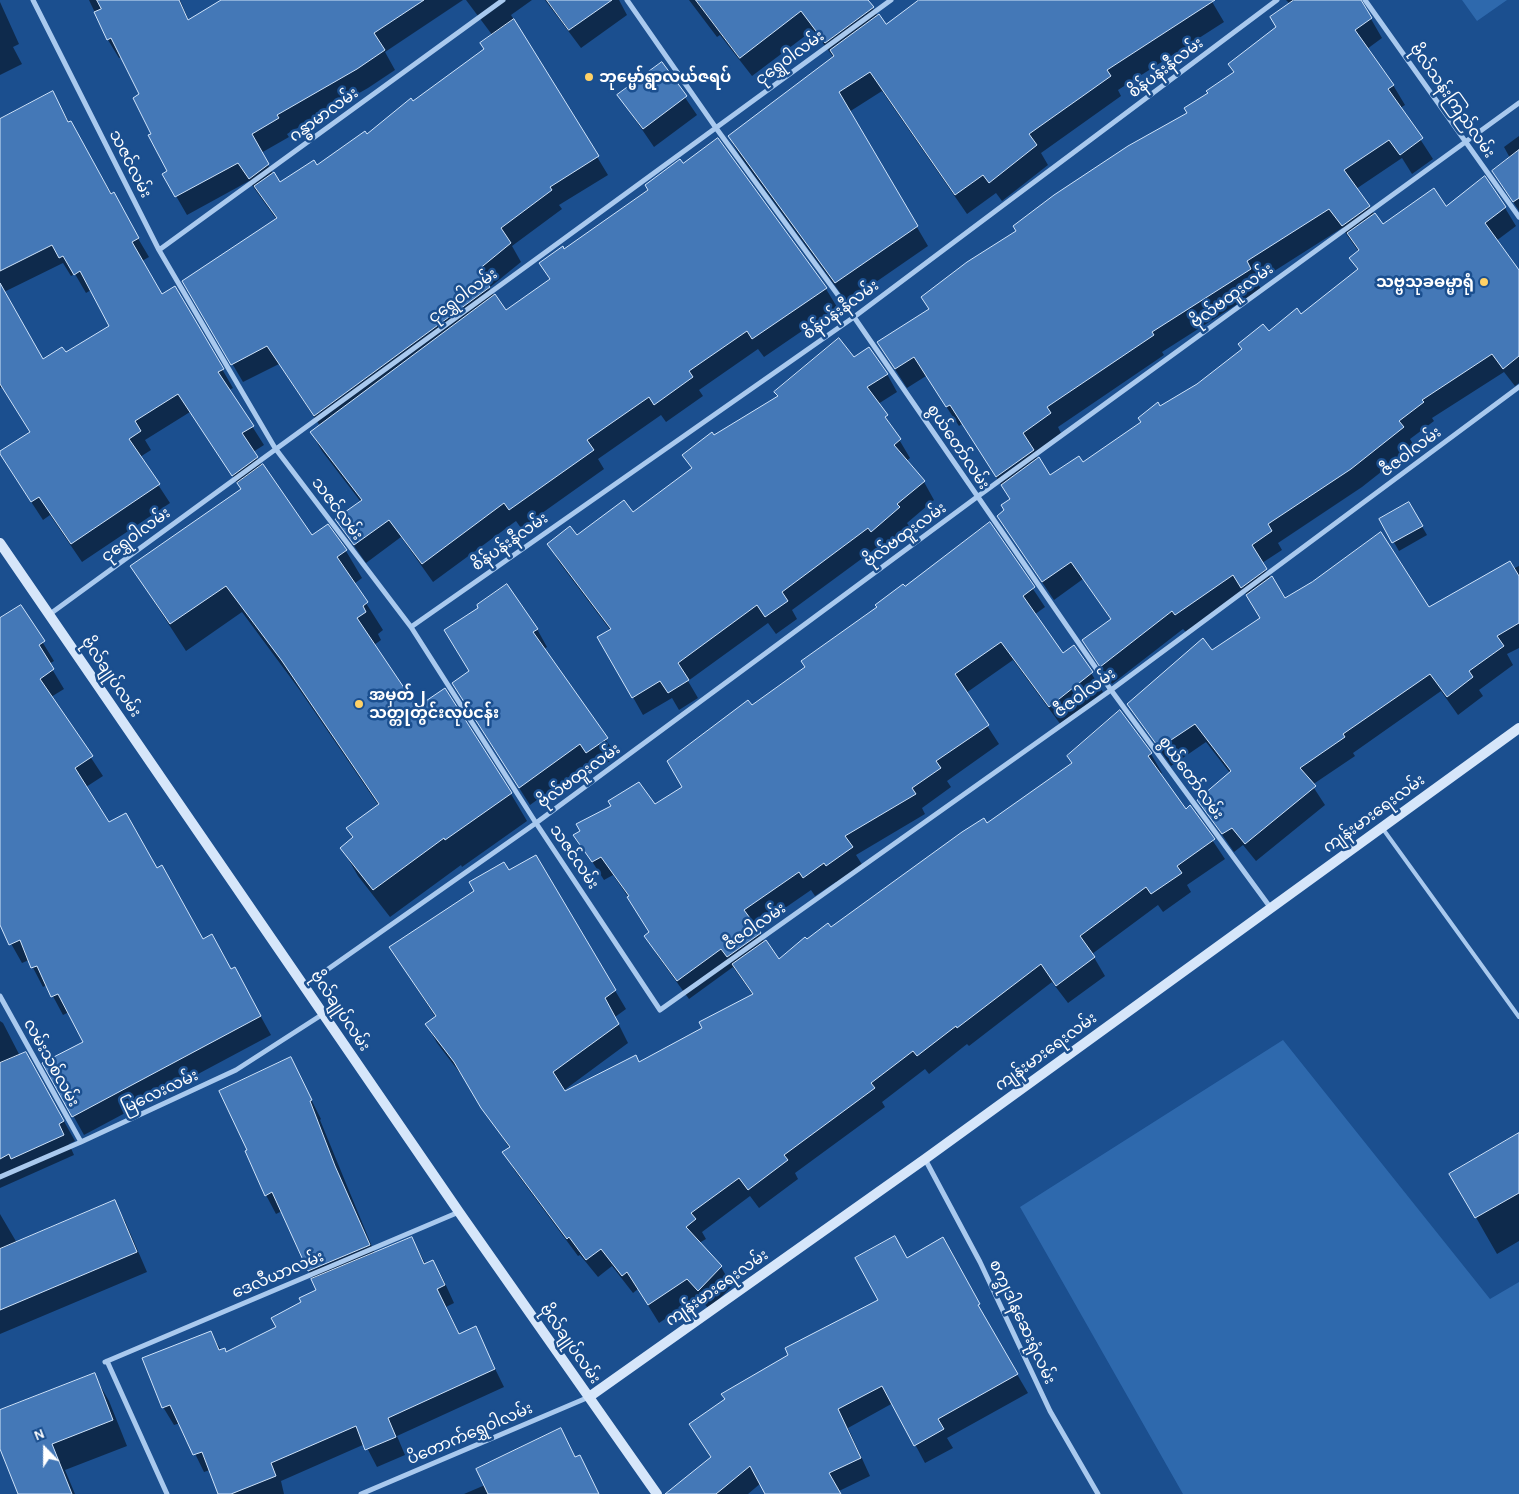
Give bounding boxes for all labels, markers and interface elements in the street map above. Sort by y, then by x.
street label: ငုရွှေဝါလမ်း [752,27,828,89]
street label: စိန်ပန်းနီလမ်း [1125,34,1207,102]
street label: ဗိုလ်သန်းကြည်လမ်း [1405,40,1499,162]
place label: ဘုမ္မော်ရွာလယ်ဇရပ် [599,67,731,87]
marker: ဘုမ္မော်ရွာလယ်ဇရပ် [583,71,595,83]
street label: ဂန္ဓာမာလမ်း [286,84,362,146]
street label: သဇင်လမ်း [105,127,155,201]
street label: ဗိုလ်ဗထူးလမ်း [1187,260,1277,332]
street label: ငုရွှေဝါလမ်း [425,265,501,327]
place label: သဗ္ဗသုခဓမ္မာရုံ [1376,272,1474,292]
street label: စိန်ပန်းနီလမ်း [799,276,883,344]
marker: သဗ္ဗသုခဓမ္မာရုံ [1478,276,1490,288]
street label: စွယ်တော်လမ်း [923,401,993,493]
street label: ဇီဇဝါလမ်း [1377,423,1445,481]
street label: သဇင်လမ်း [307,474,367,544]
street label: ဗိုလ်ဗထူးလမ်း [860,499,950,571]
street label: ငုရွှေဝါလမ်း [98,504,174,566]
street label: စိန်ပန်းနီလမ်း [468,509,552,575]
street label: ဗိုလ်ချုပ်လမ်း [77,633,145,721]
street label: ဇီဇဝါလမ်း [1051,664,1119,722]
place label: အမှတ်၂ သတ္တုတွင်းလုပ်ငန်း [369,685,499,723]
marker: အမှတ်၂ သတ္တုတွင်းလုပ်ငန်း [353,698,365,710]
street label: စွယ်တော်လမ်း [1154,733,1228,823]
street label: ဗိုလ်ဗထူးလမ်း [534,740,624,812]
street label: ကျန်းမားရေးလမ်း [1319,771,1429,857]
street label: သဇင်လမ်း [545,821,603,893]
street label: ဇီဇဝါလမ်း [720,899,790,955]
street label: ဗိုလ်ချုပ်လမ်း [306,967,374,1055]
street label: ကျန်းမားရေးလမ်း [991,1009,1101,1095]
street label: လမ်းသစ်လမ်း [19,1016,83,1110]
street label: မြလေးလမ်း [119,1066,201,1118]
street label: ကျန်းမားရေးလမ်း [662,1245,772,1331]
street label: ဒေလီယာလမ်း [229,1247,327,1303]
street label: စက္ခုဒါနဆေးရုံလမ်း [985,1257,1059,1387]
street label: ဗိုလ်ချုပ်လမ်း [535,1300,605,1388]
street label: ပိတောက်ရွှေဝါလမ်း [404,1399,536,1469]
north arrow [20,1424,70,1474]
text: N [31,1425,47,1444]

